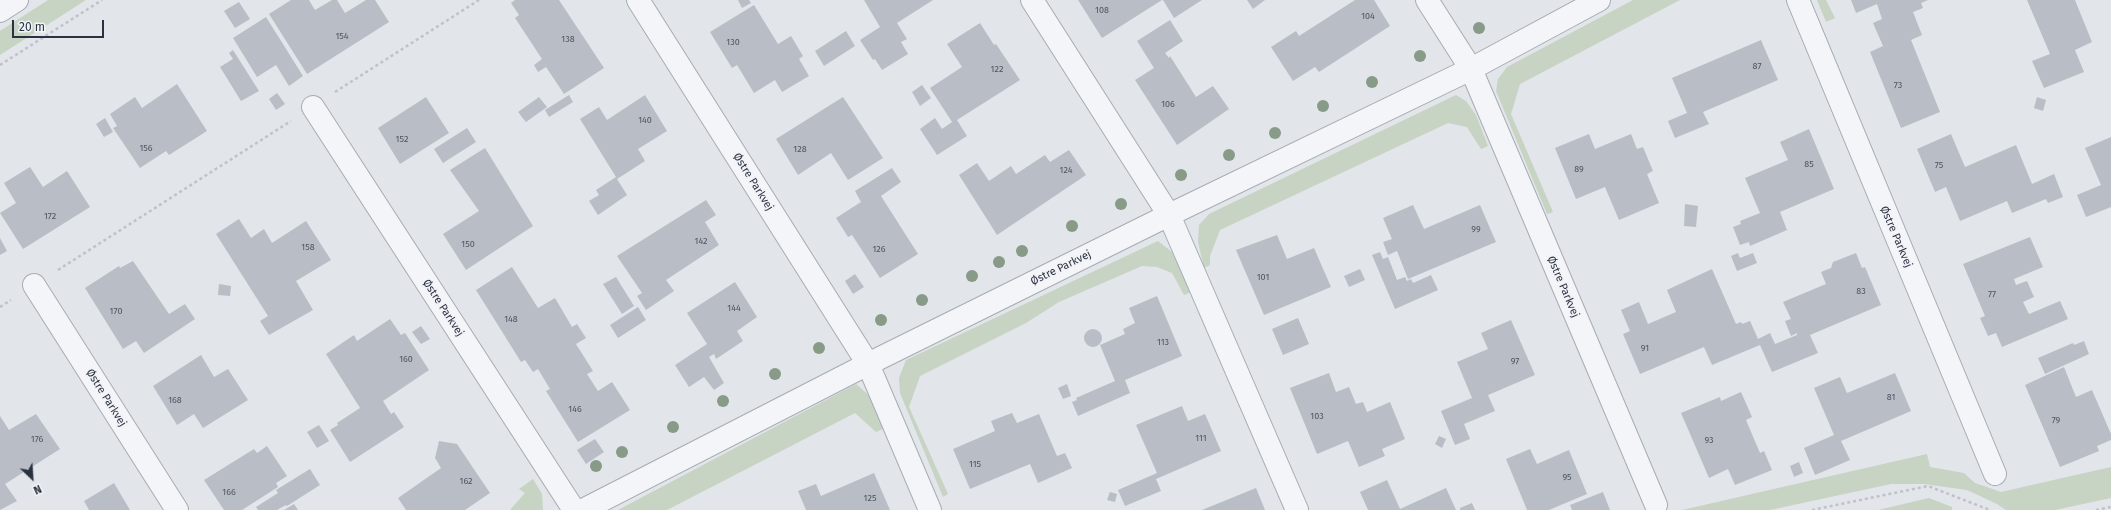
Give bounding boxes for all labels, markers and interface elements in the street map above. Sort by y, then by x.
house number: 108 [1095,5,1109,15]
house number: 104 [1361,11,1375,21]
scale bar [14,12,106,38]
text: 20 m [19,20,45,34]
house number: 154 [335,31,349,41]
house number: 138 [561,34,575,44]
house number: 130 [726,37,740,47]
house number: 87 [1753,61,1761,71]
house number: 122 [991,64,1003,74]
house number: 73 [1894,80,1902,90]
house number: 106 [1161,99,1175,109]
house number: 140 [638,115,652,125]
house number: 152 [396,134,408,144]
house number: 156 [139,143,153,153]
house number: 128 [793,144,807,154]
street label: Østre Parkvej [730,151,776,213]
house number: 85 [1804,159,1814,169]
house number: 75 [1935,160,1943,170]
house number: 89 [1574,164,1584,174]
house number: 124 [1060,165,1072,175]
street label: Østre Parkvej [1877,204,1915,270]
house number: 172 [44,211,56,221]
house number: 99 [1471,224,1481,234]
house number: 142 [695,236,707,246]
house number: 150 [461,239,475,249]
house number: 158 [301,242,315,252]
house number: 126 [872,244,886,254]
street label: Østre Parkvej [1029,248,1093,288]
street label: Østre Parkvej [1544,254,1582,320]
house number: 101 [1257,272,1269,282]
street label: Østre Parkvej [420,277,466,339]
house number: 83 [1856,286,1866,296]
house number: 77 [1988,289,1996,299]
house number: 144 [727,303,741,313]
house number: 170 [110,306,122,316]
house number: 148 [504,314,518,324]
house number: 113 [1157,337,1169,347]
house number: 91 [1641,343,1649,353]
house number: 160 [399,354,413,364]
house number: 97 [1511,356,1519,366]
street label: Østre Parkvej [83,367,129,429]
house number: 81 [1887,392,1895,402]
house number: 168 [168,395,182,405]
house number: 146 [568,404,582,414]
house number: 103 [1310,411,1324,421]
house number: 79 [2052,415,2060,425]
house number: 111 [1195,433,1207,443]
house number: 176 [31,434,43,444]
house number: 93 [1704,435,1714,445]
north arrow [12,458,52,498]
house number: 115 [969,459,981,469]
house number: 95 [1562,472,1572,482]
house number: 162 [459,476,473,486]
text: N [31,482,43,497]
house number: 166 [222,487,236,497]
house number: 125 [864,493,876,503]

